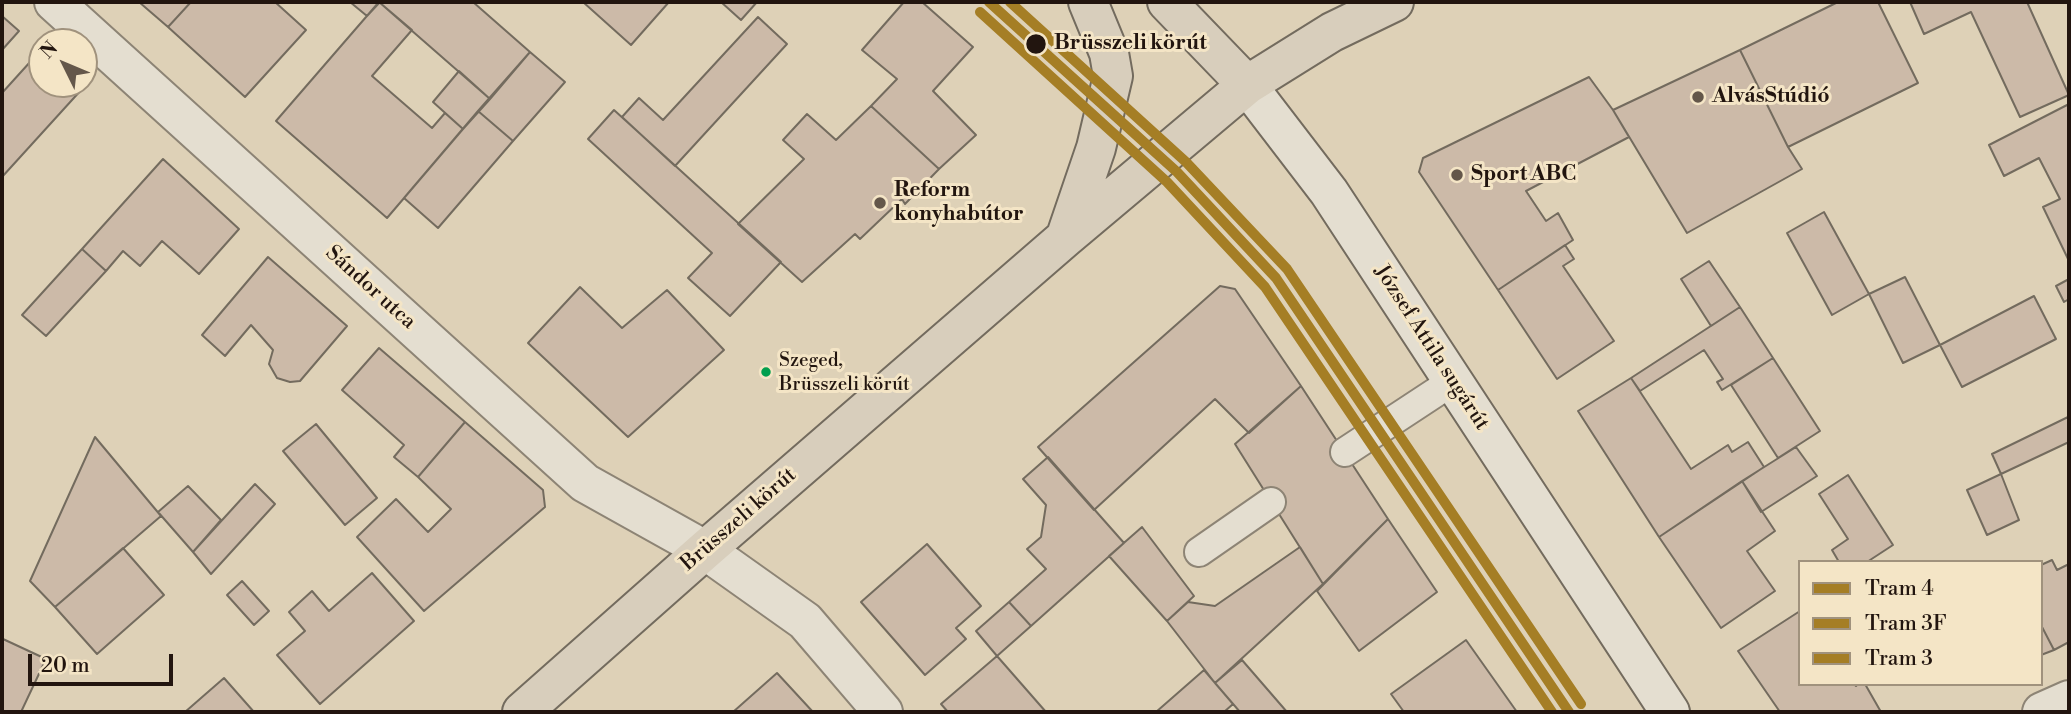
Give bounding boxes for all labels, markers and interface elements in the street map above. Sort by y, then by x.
north arrow [28,28,98,98]
place label: Brüsszeli körút [1054,31,1207,57]
marker: Brüsszeli körút [1024,32,1048,56]
text: N [35,36,63,64]
place label: AlvásStúdió [1712,84,1830,110]
marker: AlvásStúdió [1690,89,1706,105]
place label: Sport ABC [1471,162,1576,188]
marker: Sport ABC [1449,167,1465,183]
place label: Reform konyhabútor [894,178,1024,228]
marker: Reform konyhabútor [872,195,888,211]
street label: Sándor utca [320,241,420,335]
street label: József Attila sugárút [1368,261,1494,435]
place label: Szeged, Brüsszeli körút [779,350,910,394]
marker: Szeged, Brüsszeli körút [759,365,773,379]
street label: Brüsszeli körút [676,463,802,577]
legend [1798,560,2043,686]
text: Tram 4 [1865,576,1934,602]
text: Tram 3F [1865,611,1947,637]
scale bar [32,640,177,684]
text: Tram 3 [1865,646,1933,672]
text: 20 m [41,653,90,679]

